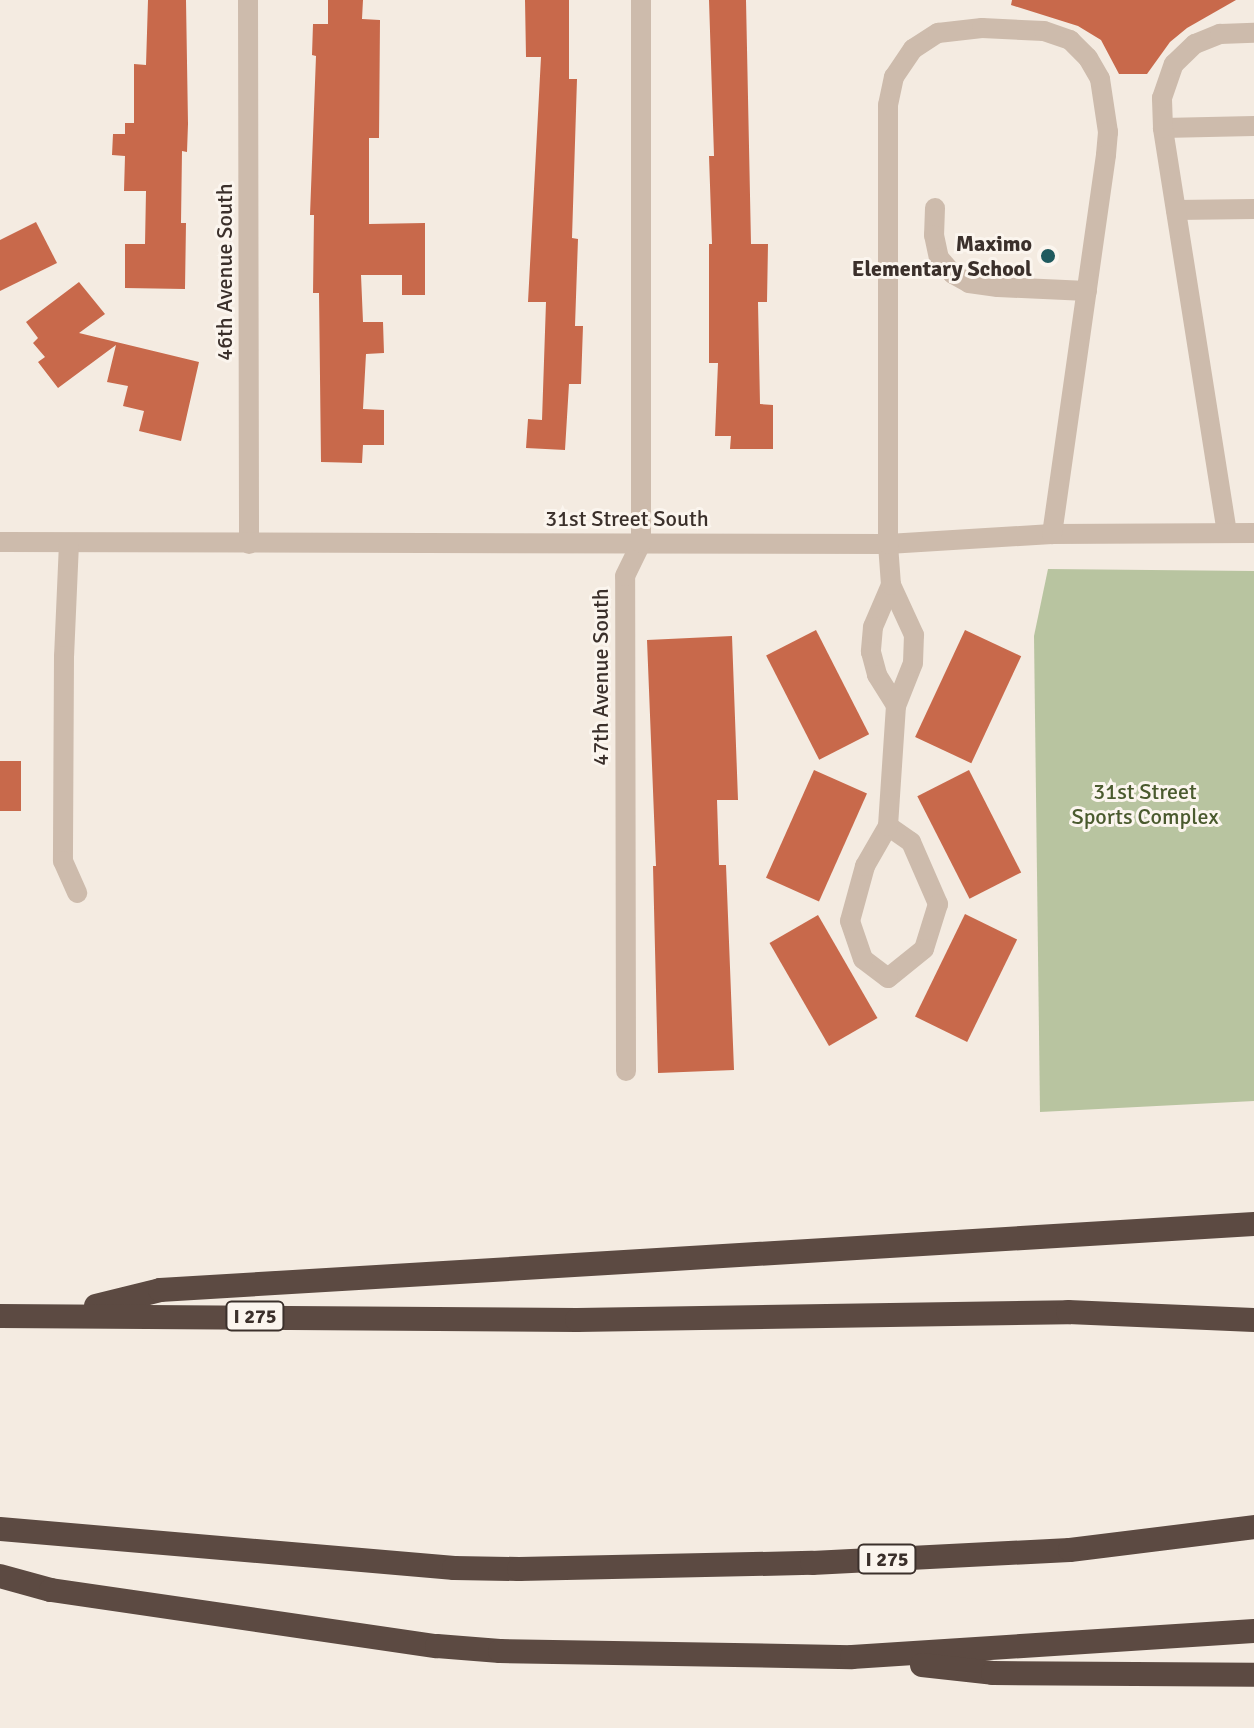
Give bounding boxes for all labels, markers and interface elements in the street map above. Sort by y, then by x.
street label: 46th Avenue South [212,183,238,361]
place label: Maximo Elementary School [852,230,1032,282]
marker: Maximo Elementary School [1039,247,1057,265]
street label: 31st Street South [545,506,709,532]
street label: 47th Avenue South [588,588,614,766]
park label: 31st Street Sports Complex [1071,778,1219,830]
road number: I 275 [225,1300,285,1332]
road number: I 275 [857,1543,917,1575]

